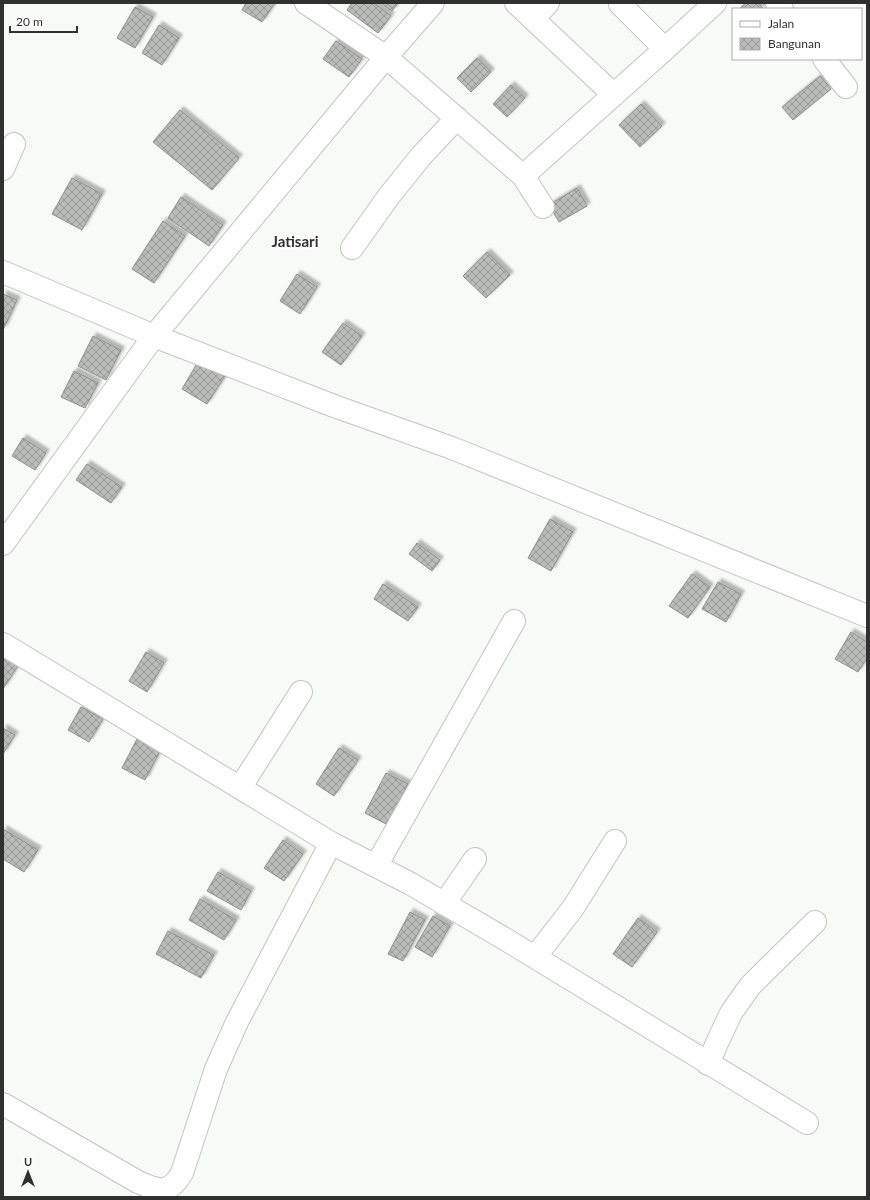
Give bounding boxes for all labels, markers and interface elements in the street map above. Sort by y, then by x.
scale bar [10,8,77,34]
legend [732,8,862,60]
text: 20 m [16,14,43,29]
text: Jalan [768,16,794,31]
text: Bangunan [768,36,821,51]
district label: Jatisari [272,232,319,250]
north arrow [8,1152,48,1192]
text: U [24,1155,32,1168]

